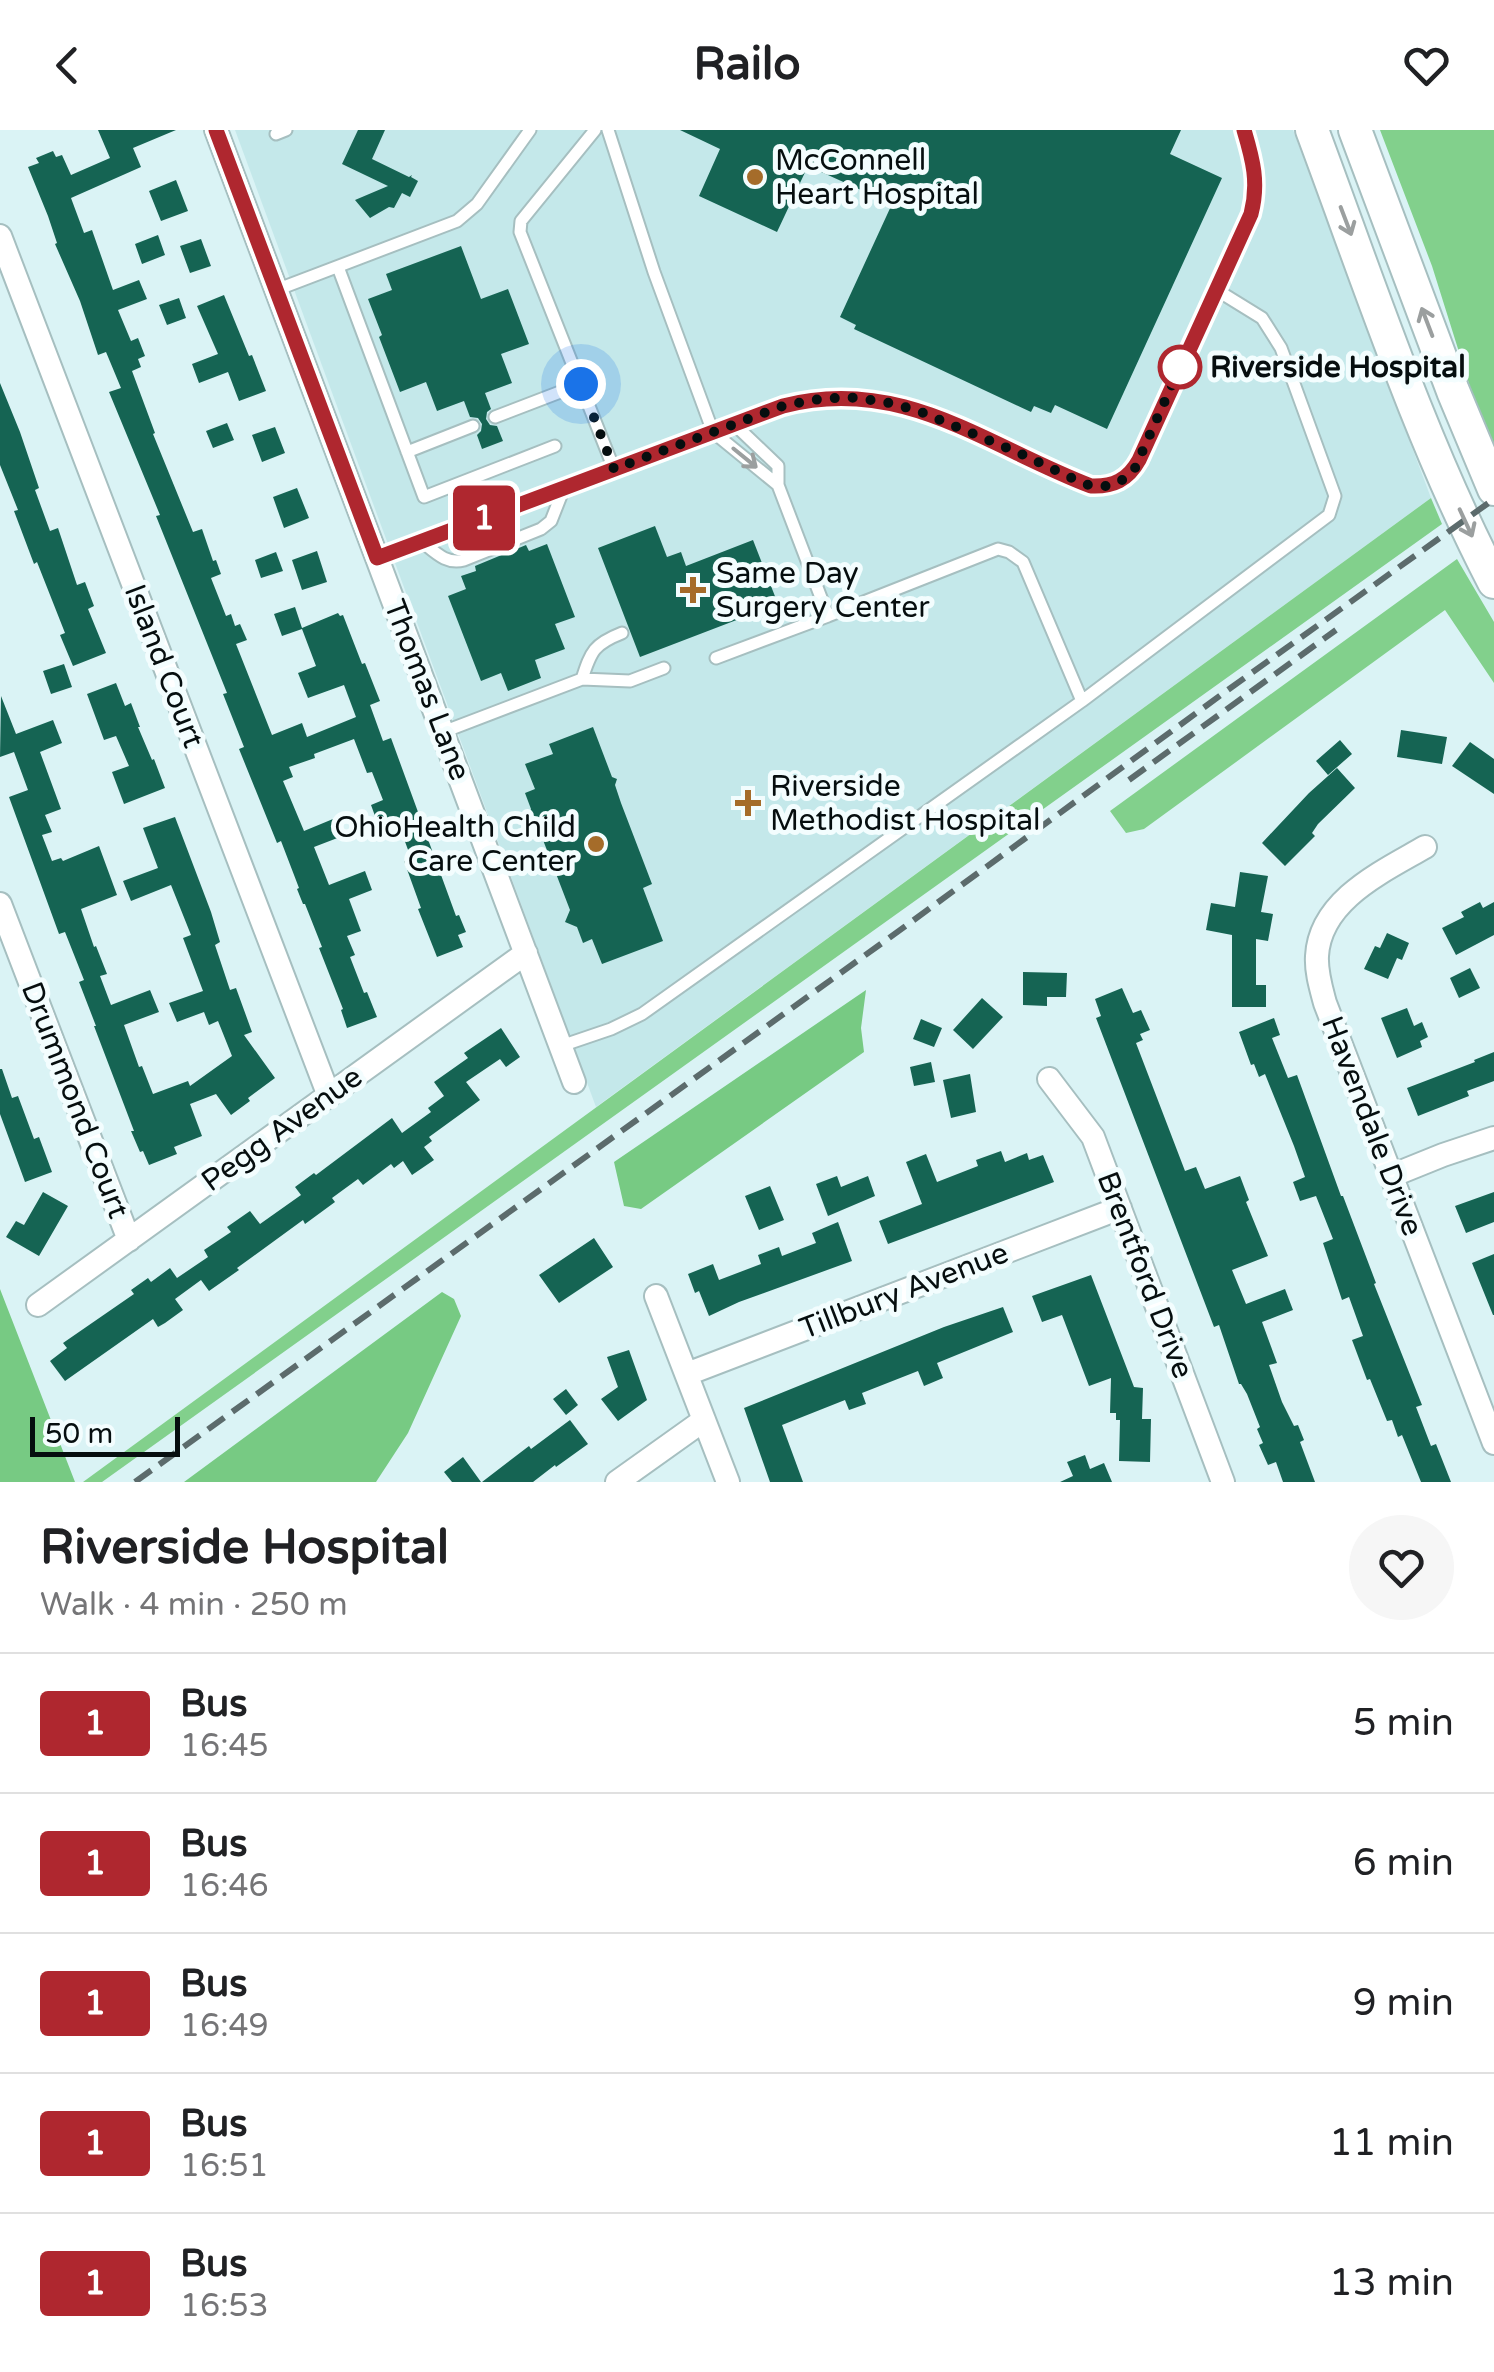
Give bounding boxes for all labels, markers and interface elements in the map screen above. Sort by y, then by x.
icon: back [40,38,95,93]
text: Railo [693,38,801,92]
icon: heart [1399,38,1454,93]
place label: McConnell Heart Hospital [775,142,979,213]
marker: McConnell Heart Hospital [744,166,766,188]
one-way arrow [1339,206,1357,236]
one-way arrow [1417,307,1435,338]
marker: Riverside Hospital [1159,346,1201,388]
place label: Riverside Hospital [1210,349,1466,386]
your location [556,359,606,409]
one-way arrow [732,447,758,469]
line badge: 1 [452,486,516,550]
text: 1 [473,497,495,539]
one-way arrow [1457,507,1476,537]
place label: Same Day Surgery Center [716,555,930,626]
marker: Same Day Surgery Center [680,577,706,603]
street label: Island Court [116,579,212,753]
street label: Thomas Lane [376,594,478,786]
place label: Riverside Methodist Hospital [770,768,1041,839]
marker: Riverside Methodist Hospital [735,790,761,816]
place label: OhioHealth Child Care Center [334,809,577,880]
marker: OhioHealth Child Care Center [585,833,607,855]
street label: Drummond Court [13,977,137,1223]
street label: Havendale Drive [1313,1011,1431,1241]
street label: Pegg Avenue [194,1058,370,1200]
street label: Brentford Drive [1089,1166,1201,1384]
street label: Tillbury Avenue [795,1234,1013,1348]
scale bar [30,1412,180,1456]
text: 50 m [45,1417,113,1451]
button: heart [1349,1515,1454,1620]
text: Riverside Hospital [40,1519,449,1577]
text: Walk · 4 min · 250 m [40,1586,348,1624]
text: Bus [180,1681,247,1727]
text: 5 min [1353,1700,1454,1746]
text: 1 [84,1702,106,1744]
text: 16:45 [180,1727,269,1765]
text: Bus [180,1821,247,1867]
text: 6 min [1353,1840,1454,1886]
text: 1 [84,1842,106,1884]
text: 16:46 [180,1867,269,1905]
text: Bus [180,1961,247,2007]
text: 9 min [1353,1980,1454,2026]
text: 1 [84,1982,106,2024]
text: 16:49 [180,2007,269,2045]
text: Bus [180,2101,247,2147]
text: 11 min [1329,2120,1454,2166]
text: 1 [84,2122,106,2164]
text: 16:51 [180,2147,269,2185]
text: Bus [180,2241,247,2287]
text: 13 min [1329,2260,1454,2306]
text: 1 [84,2262,106,2304]
text: 16:53 [180,2287,269,2325]

